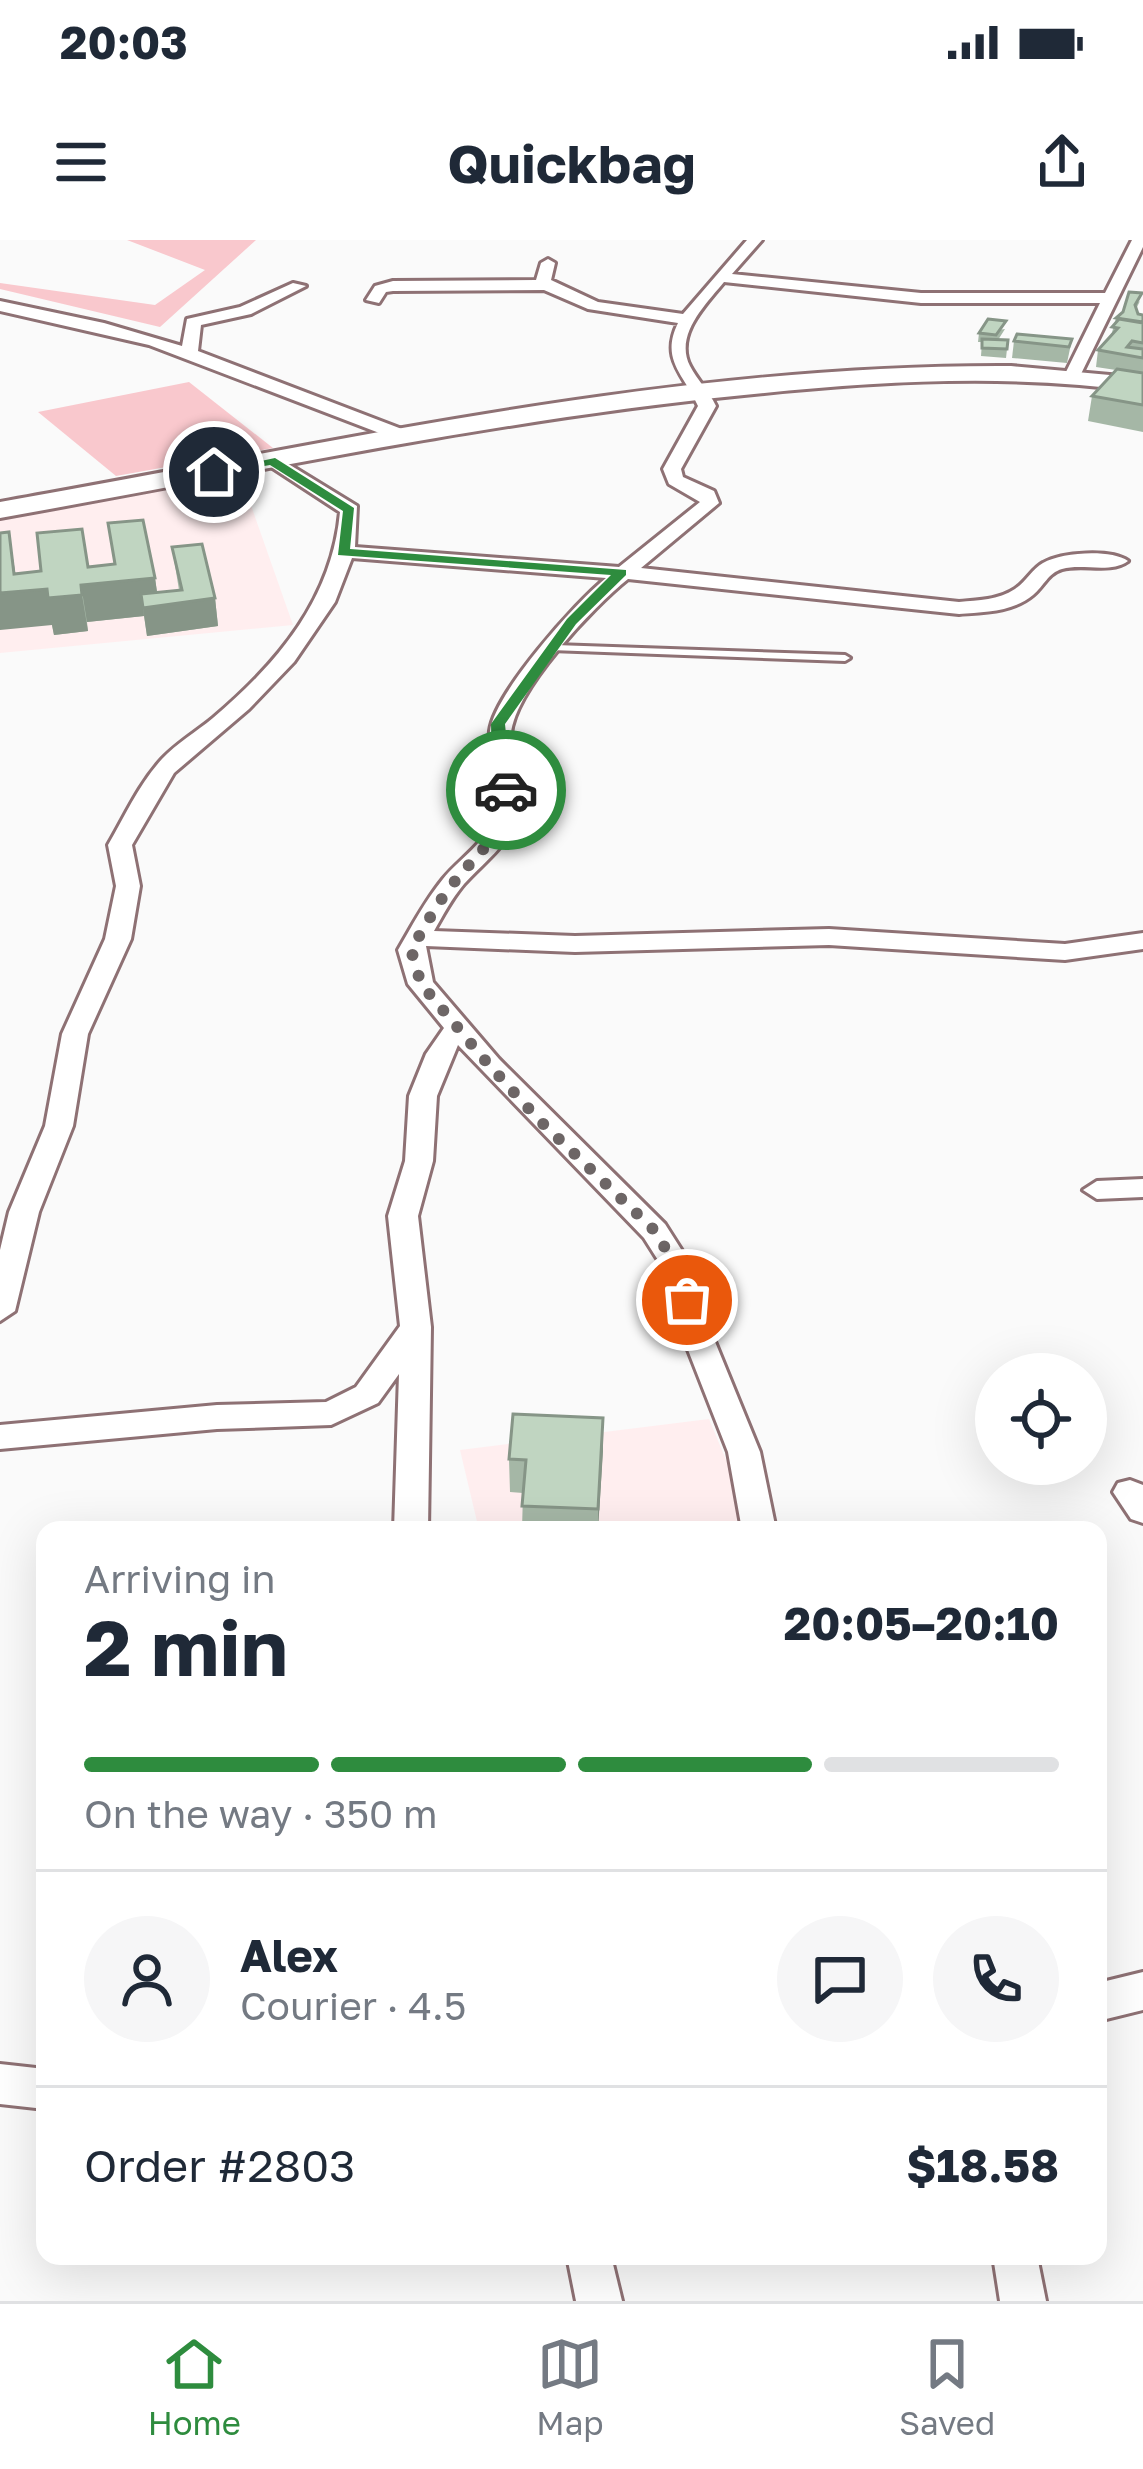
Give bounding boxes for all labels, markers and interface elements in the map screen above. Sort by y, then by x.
text: 20:03 [60,15,188,69]
icon: menu [48,129,114,195]
icon: share [1029,129,1095,195]
text: Quickbag [447,130,696,195]
pin [163,421,265,523]
icon: home [181,439,247,505]
courier [446,730,566,850]
icon: car [473,757,539,823]
pin [636,1249,738,1351]
icon: bag [654,1267,720,1333]
map controls [975,1353,1107,1485]
button: locate [975,1353,1107,1485]
text: Arriving in [84,1555,275,1602]
text: 20:05–20:10 [784,1596,1059,1650]
text: 2 min [84,1600,288,1693]
text: On the way · 350 m [84,1790,438,1837]
button: person [84,1916,210,2042]
button: chat [777,1916,903,2042]
button: phone [933,1916,1059,2042]
text: Alex [240,1928,338,1982]
text: Courier · 4.5 [240,1982,466,2029]
text: Order #2803 [84,2138,355,2192]
text: $18.58 [906,2138,1059,2192]
tab: Home [148,2331,241,2442]
tab: Map [536,2331,604,2442]
tab: Saved [899,2331,995,2442]

